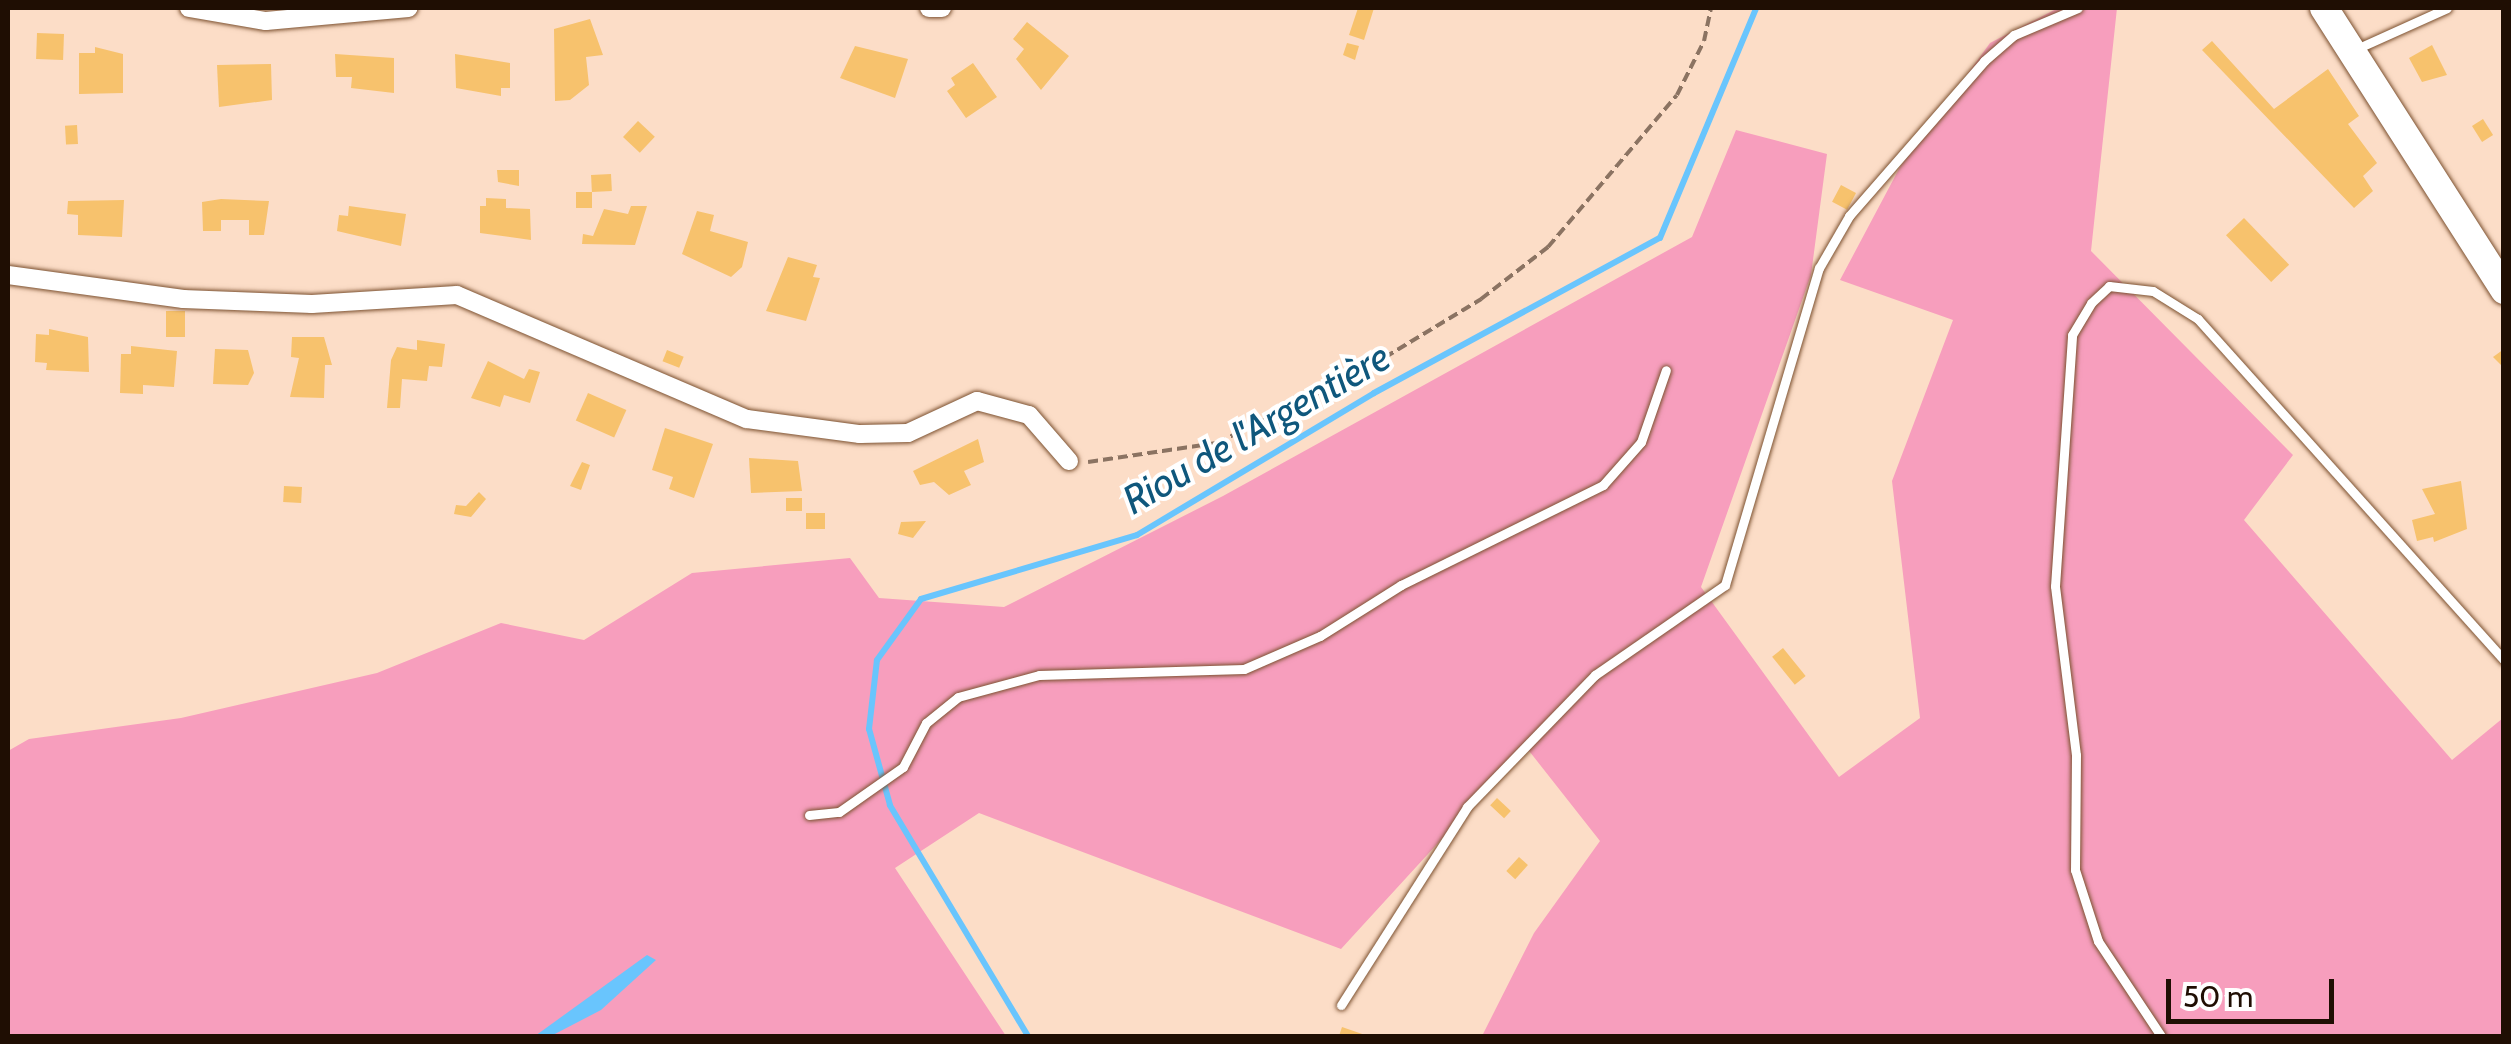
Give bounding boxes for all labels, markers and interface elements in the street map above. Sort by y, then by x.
water label: Riou de l'Argentière [1114,332,1398,524]
scale bar [2171,959,2338,1021]
text: 50 m [2183,978,2253,1015]

